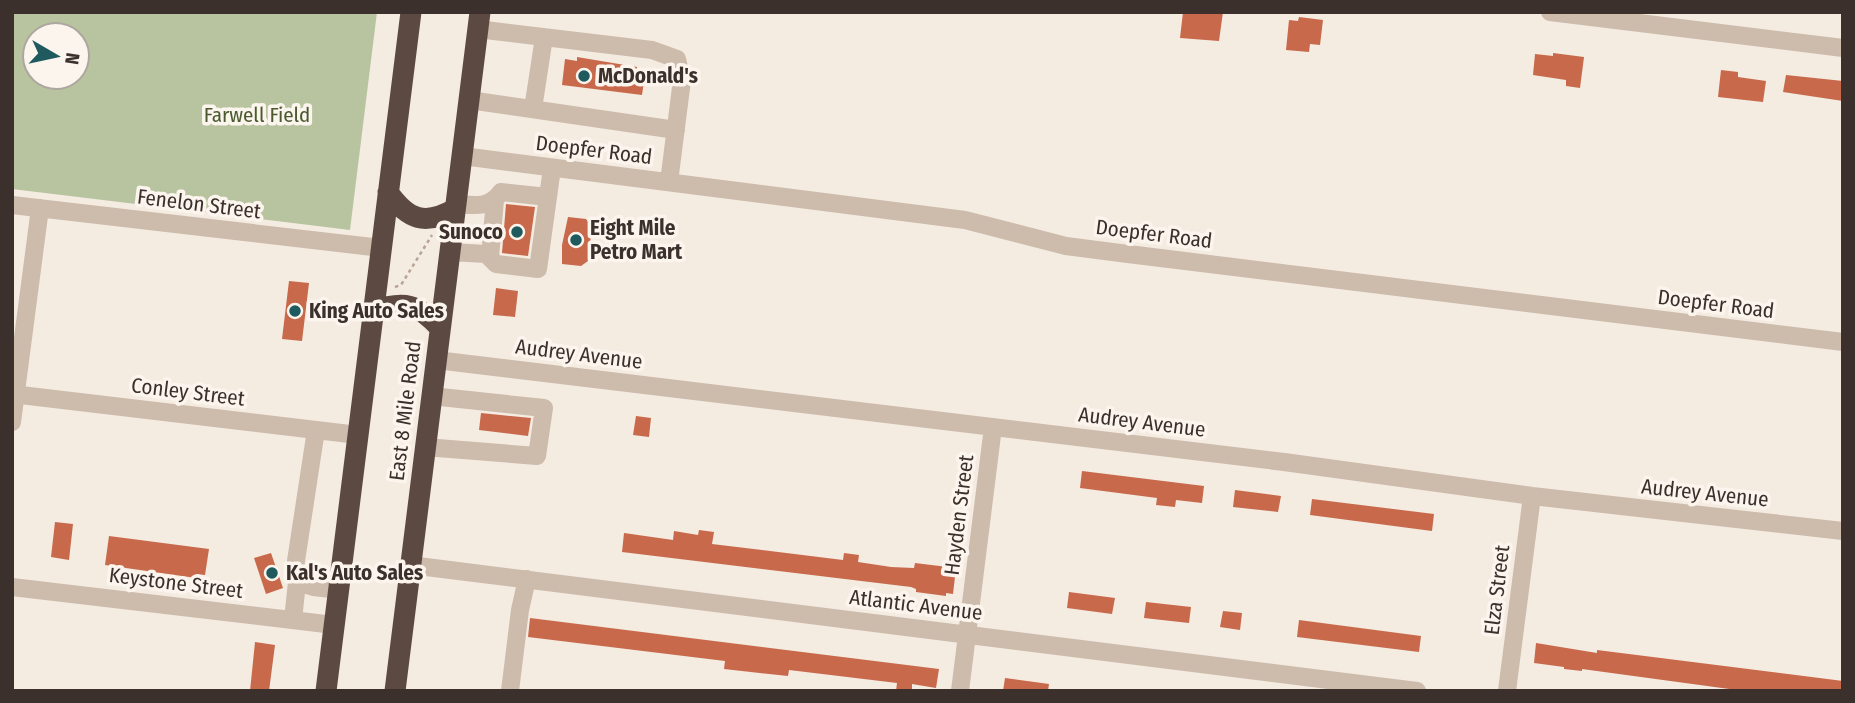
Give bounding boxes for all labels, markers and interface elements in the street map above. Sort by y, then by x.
north arrow [21,21,91,91]
text: N [60,51,85,66]
place label: McDonald's [598,63,698,89]
marker: McDonald's [576,68,592,84]
park label: Farwell Field [204,102,310,128]
street label: Doepfer Road [534,130,654,170]
street label: Fenelon Street [136,184,262,224]
street label: Doepfer Road [1094,214,1214,254]
place label: Eight Mile Petro Mart [590,215,683,265]
place label: Sunoco [439,219,503,245]
marker: Sunoco [509,224,525,240]
marker: Eight Mile Petro Mart [568,232,584,248]
street label: Doepfer Road [1656,284,1776,324]
place label: King Auto Sales [309,298,444,324]
marker: King Auto Sales [287,303,303,319]
street label: Audrey Avenue [514,333,644,375]
street label: East 8 Mile Road [384,340,426,482]
street label: Conley Street [130,372,246,412]
street label: Audrey Avenue [1077,401,1207,443]
street label: Hayden Street [939,453,979,577]
street label: Audrey Avenue [1640,473,1770,513]
street label: Elza Street [1479,543,1515,636]
place label: Kal's Auto Sales [286,560,423,586]
street label: Keystone Street [107,562,245,604]
marker: Kal's Auto Sales [264,565,280,581]
street label: Atlantic Avenue [848,584,984,626]

